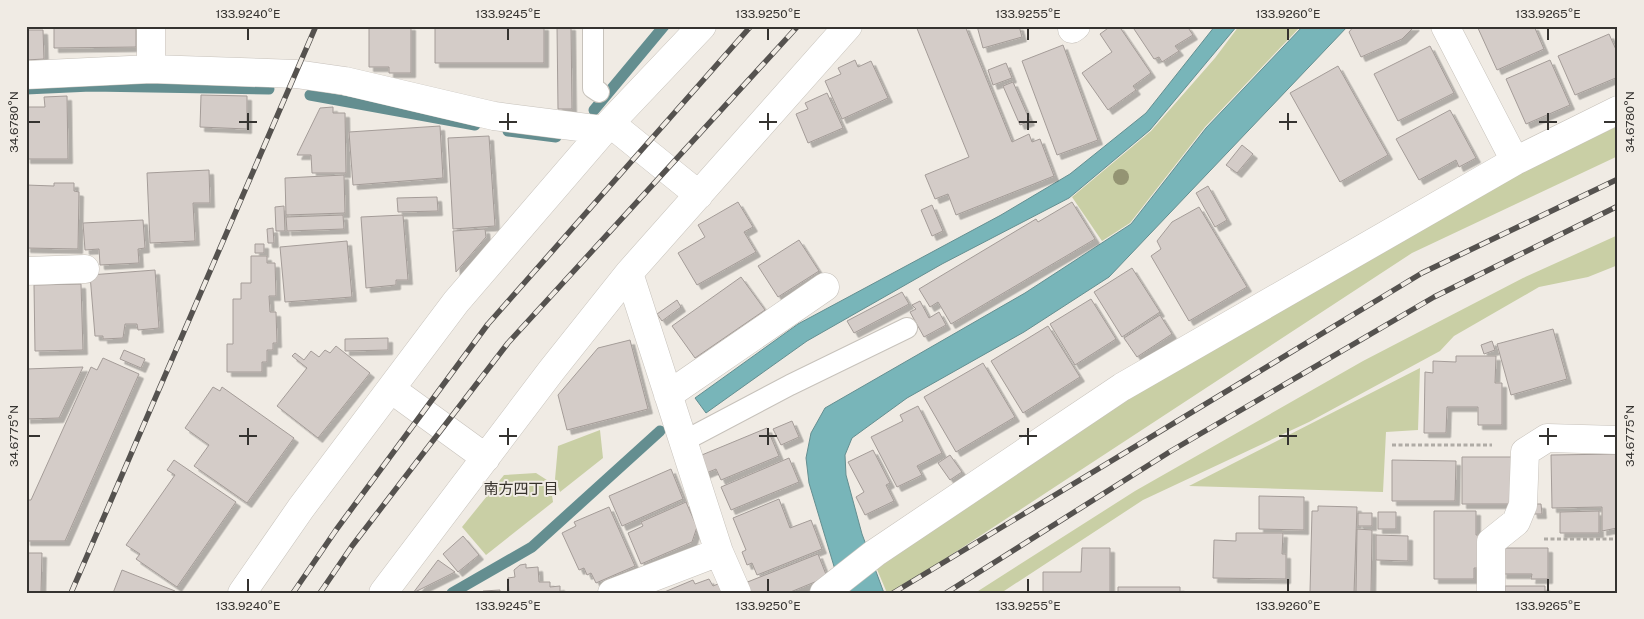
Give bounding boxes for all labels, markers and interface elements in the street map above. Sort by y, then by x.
text: 133.9240°E [215,7,281,21]
text: 133.9245°E [475,7,541,21]
text: 133.9250°E [735,7,801,21]
text: 133.9255°E [995,7,1061,21]
text: 133.9260°E [1255,7,1321,21]
text: 133.9265°E [1515,7,1581,21]
text: 34.6780°N [7,91,21,153]
text: 34.6780°N [1623,91,1637,153]
text: 34.6775°N [7,405,21,467]
text: 34.6775°N [1623,405,1637,467]
district label: 南方四丁目 [483,480,559,497]
text: 133.9240°E [215,599,281,613]
text: 133.9245°E [475,599,541,613]
text: 133.9250°E [735,599,801,613]
text: 133.9255°E [995,599,1061,613]
text: 133.9260°E [1255,599,1321,613]
text: 133.9265°E [1515,599,1581,613]

